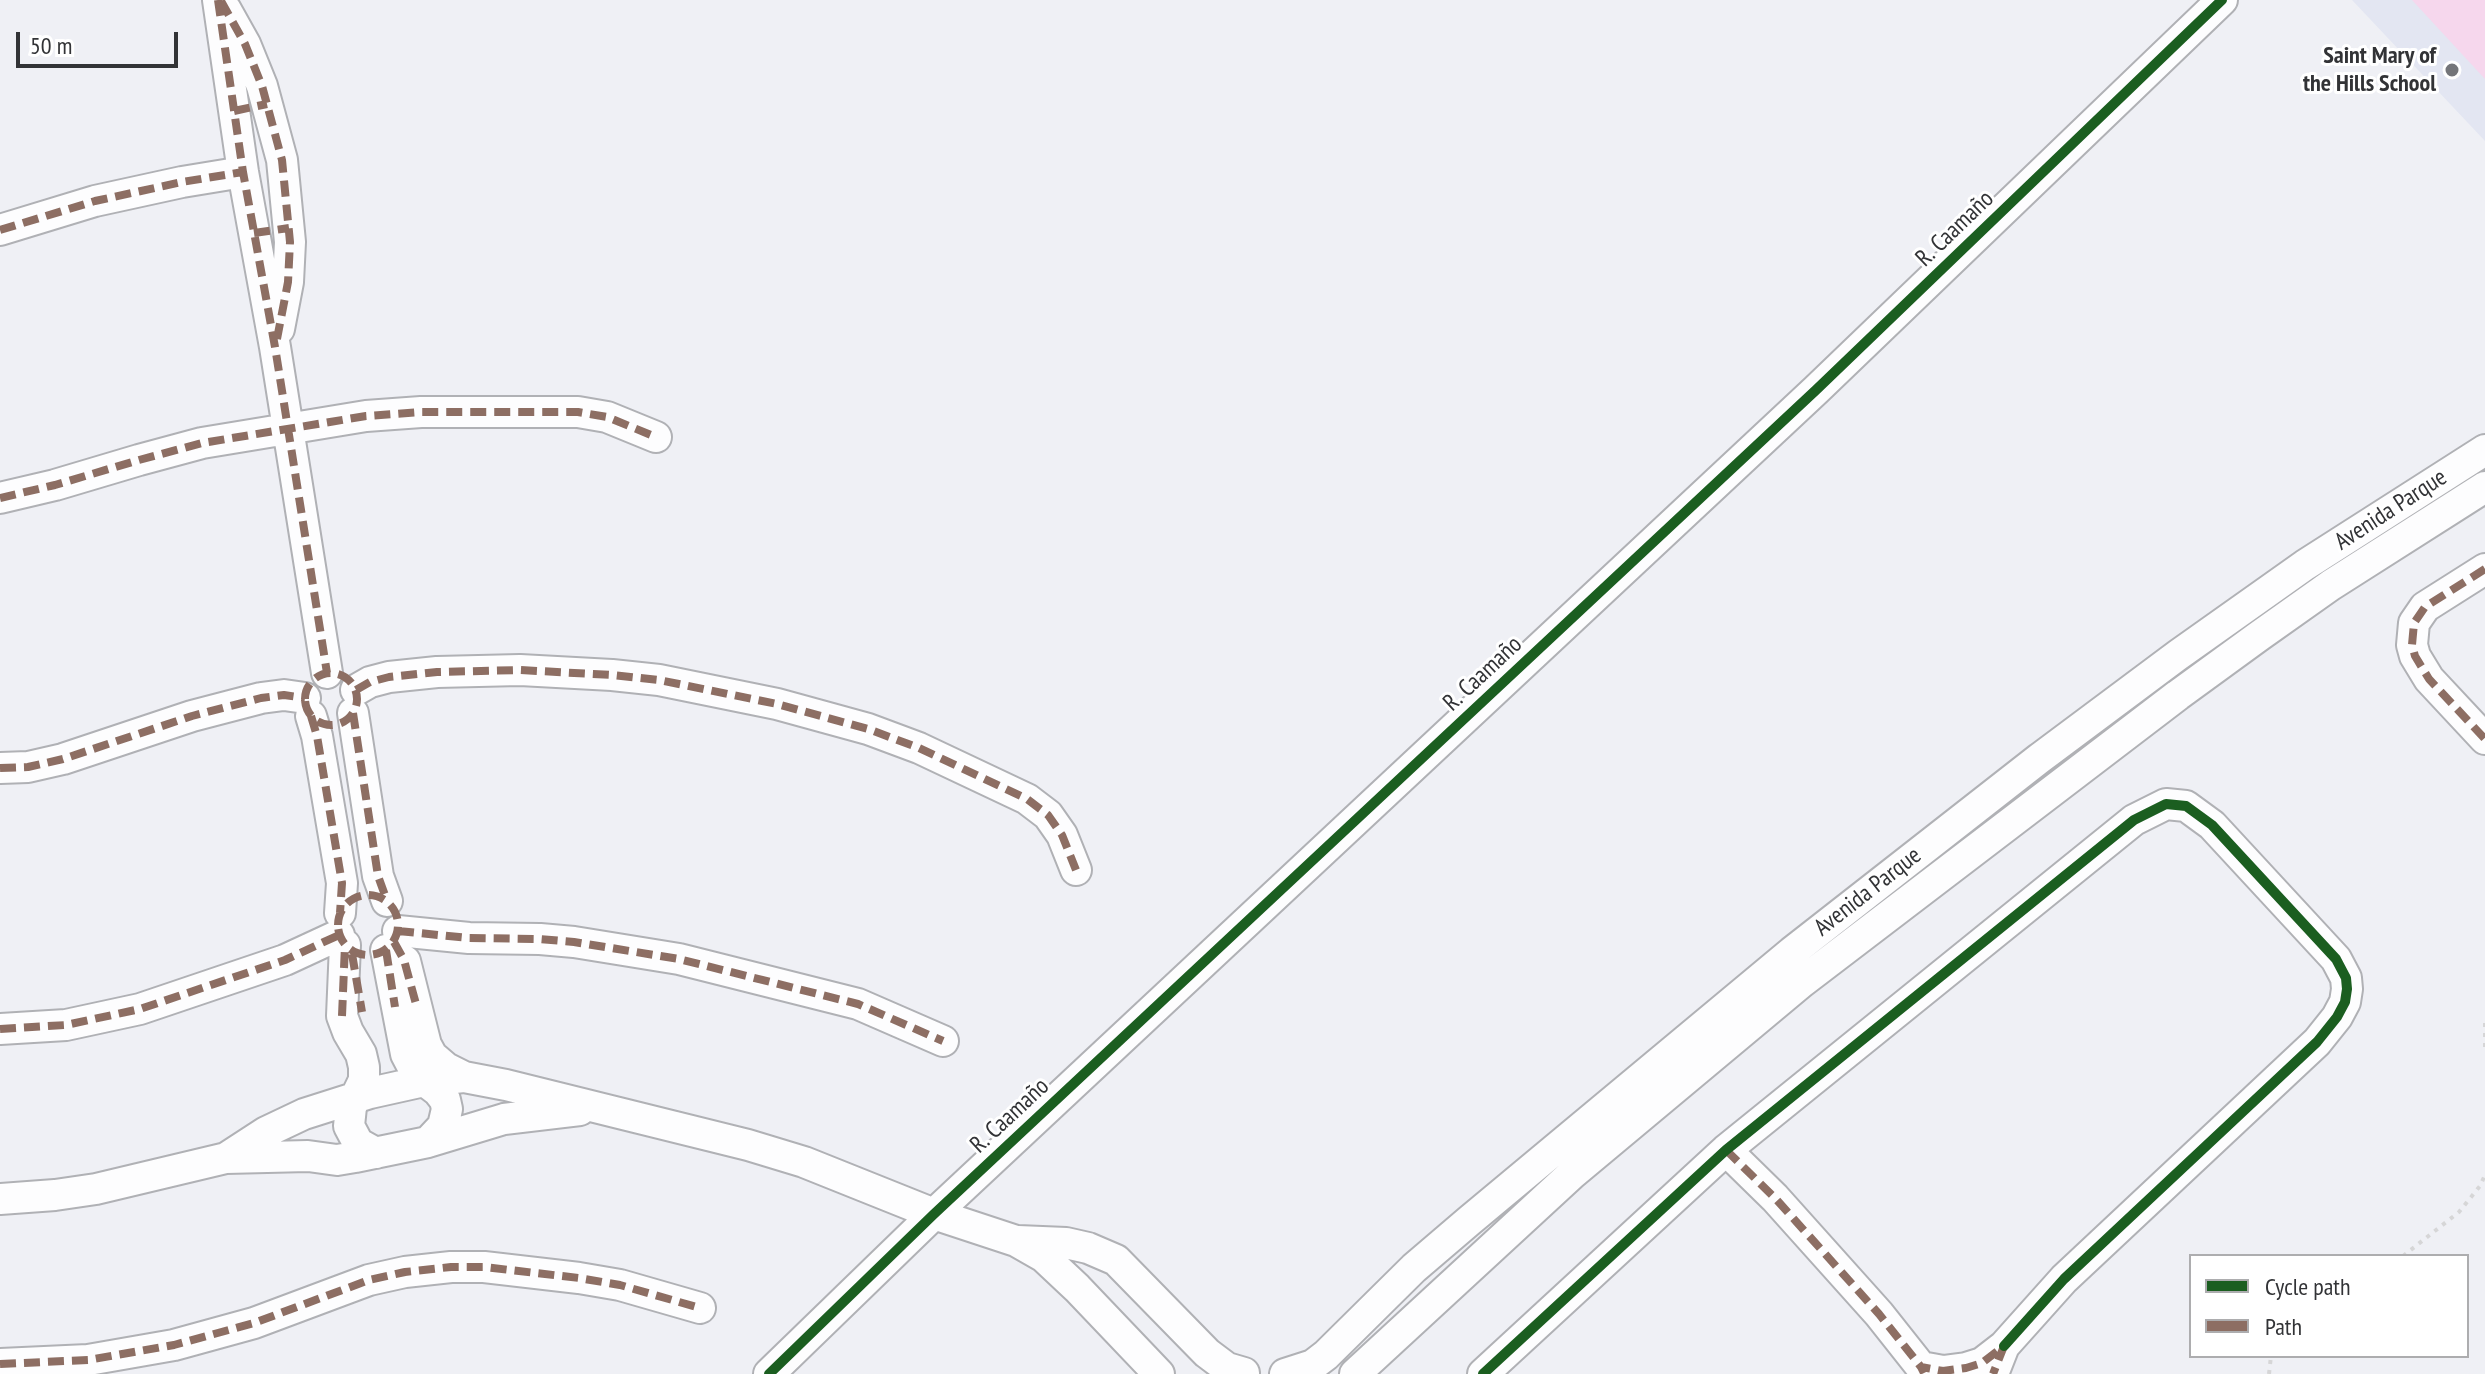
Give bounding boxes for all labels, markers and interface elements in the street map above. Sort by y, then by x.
scale bar [20,16,182,66]
text: 50 m [30,30,72,61]
place label: Saint Mary of the Hills School [2303,42,2436,98]
marker: Saint Mary of the Hills School [2443,61,2461,79]
street label: R. Caamaño [1910,185,2000,273]
street label: Avenida Parque [2330,463,2452,557]
street label: R. Caamaño [1438,630,1528,718]
street label: Avenida Parque [1809,841,1927,943]
street label: R. Caamaño [965,1072,1055,1160]
legend [2189,1254,2469,1358]
text: Cycle path [2265,1271,2351,1302]
text: Path [2265,1311,2302,1342]

